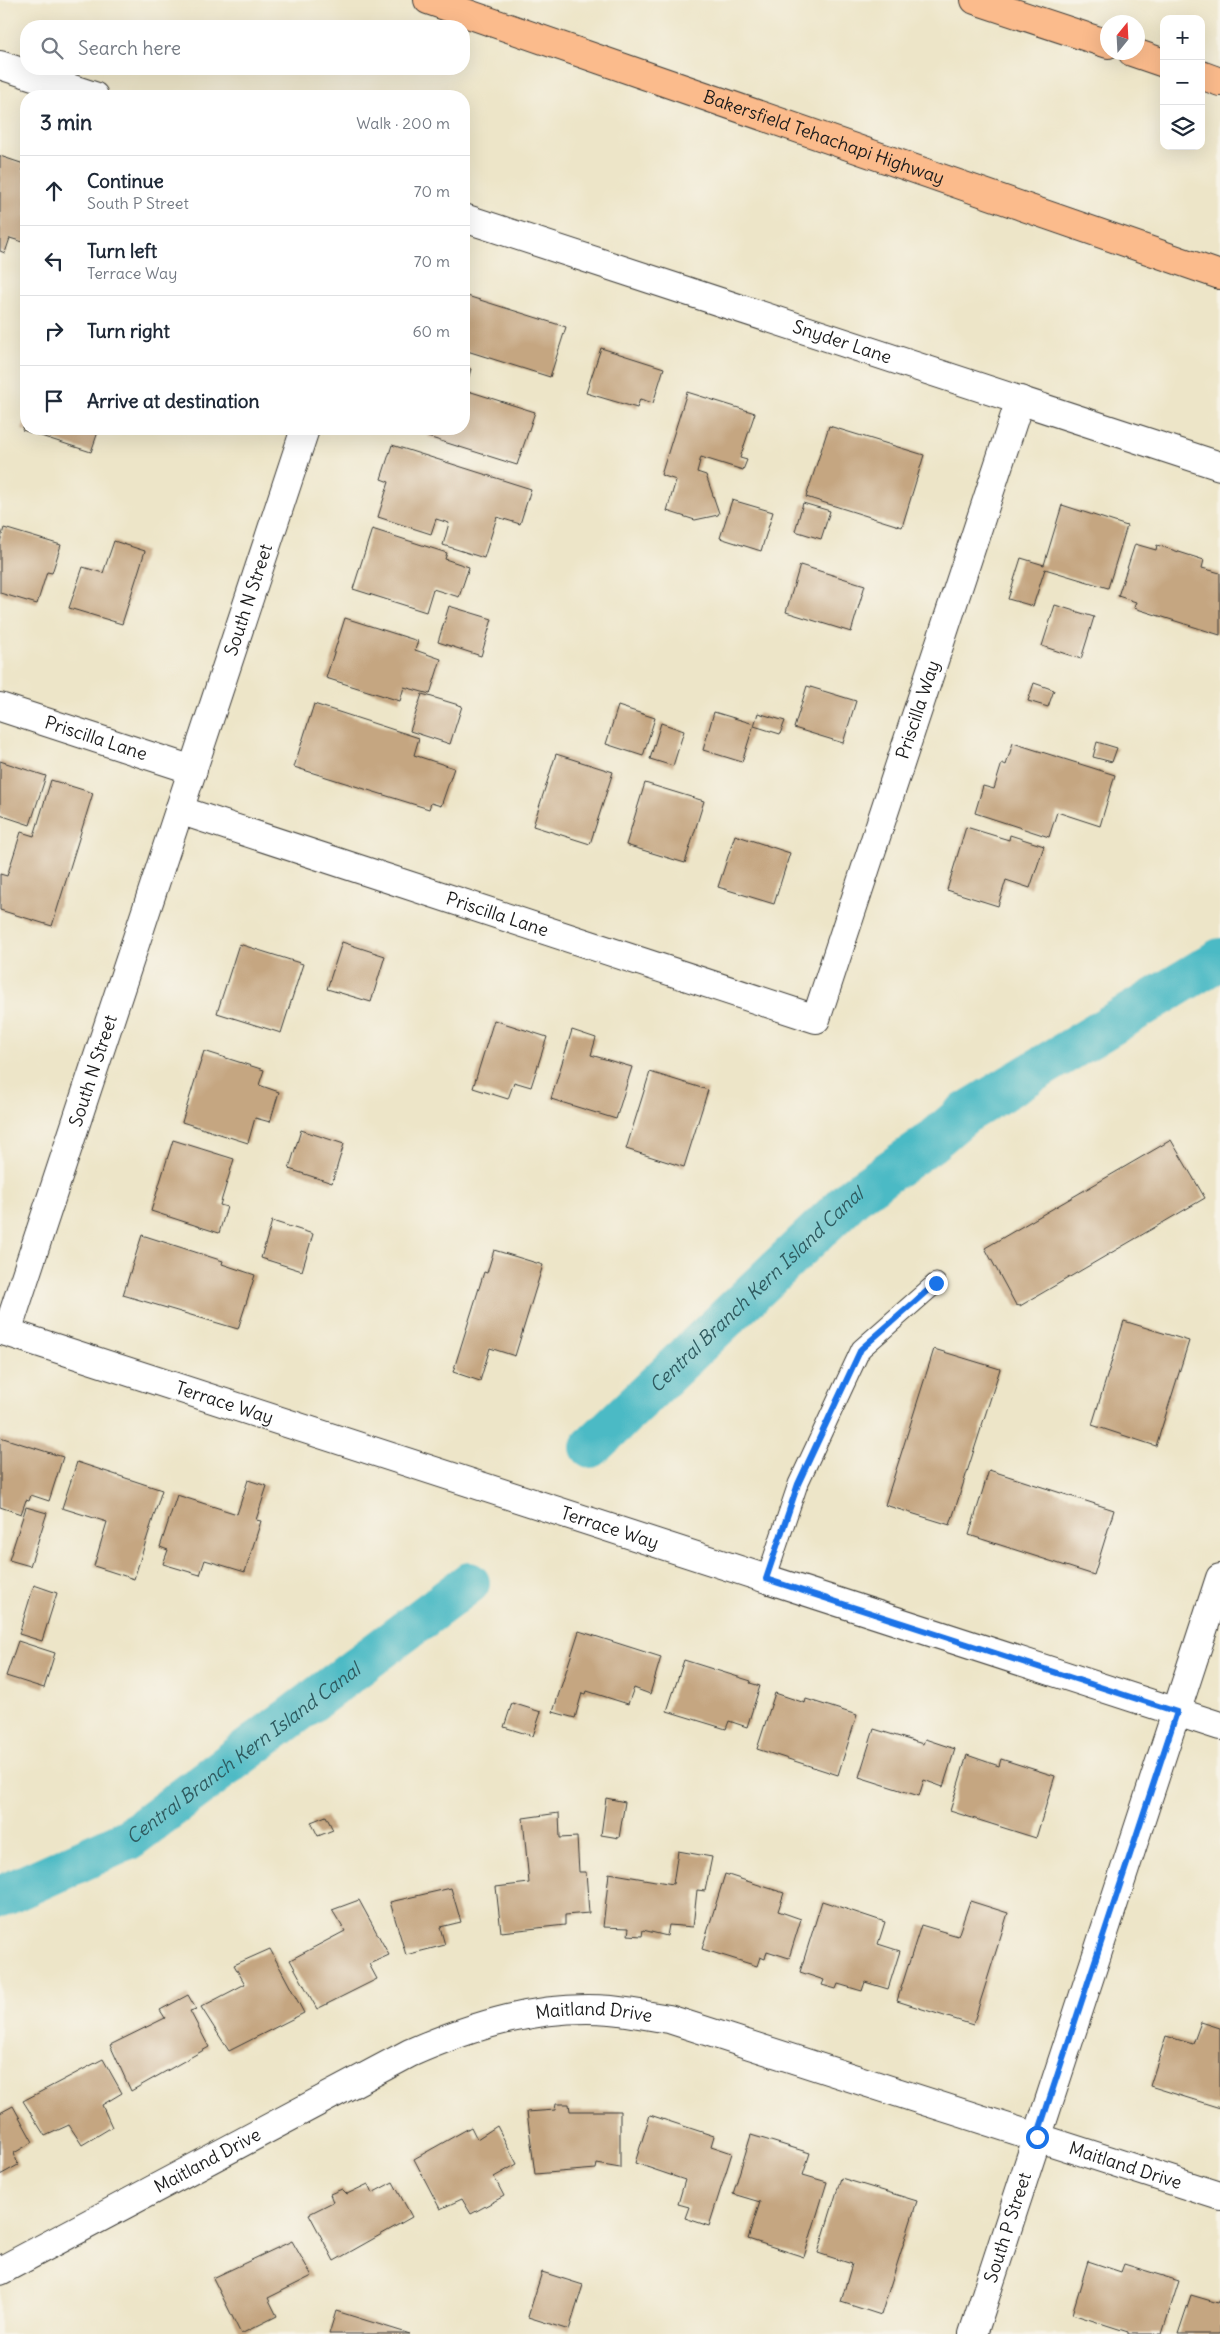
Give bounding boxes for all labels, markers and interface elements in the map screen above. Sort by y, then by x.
north arrow [1100,15,1145,60]
map controls [1160,15,1205,150]
button: + [1160,15,1205,60]
search box [20,20,470,75]
icon: search [38,34,66,62]
text: Search here [78,36,181,60]
button: − [1160,60,1205,105]
street label: Bakersfield Tehachapi Highway [700,84,948,189]
button: layers [1160,105,1205,150]
text: 3 min [40,109,92,136]
text: Walk · 200 m [356,113,450,133]
text: Continue [87,169,164,193]
icon: ahead [40,177,68,205]
text: 70 m [414,181,450,201]
text: South P Street [87,193,189,213]
text: Turn left [87,239,157,263]
icon: left [40,247,68,275]
text: 70 m [414,251,450,271]
text: Terrace Way [87,263,177,283]
street label: Snyder Lane [790,315,895,368]
icon: right [40,317,68,345]
text: Turn right [87,319,170,343]
text: 60 m [412,321,450,341]
icon: arrive [40,387,68,415]
text: Arrive at destination [87,389,260,413]
street label: South N Street [219,541,277,658]
street label: Priscilla Way [890,657,944,762]
street label: Priscilla Lane [42,710,150,765]
street label: Priscilla Lane [443,886,552,941]
street label: South N Street [64,1012,122,1129]
water label: Central Branch Kern Island Canal [644,1180,870,1397]
route end [925,1272,948,1295]
street label: Terrace Way [173,1376,277,1429]
street label: Terrace Way [558,1501,662,1554]
water label: Central Branch Kern Island Canal [121,1656,367,1849]
street label: Maitland Drive [534,1997,654,2027]
street label: Maitland Drive [150,2123,264,2198]
route start [1026,2126,1049,2149]
street label: Maitland Drive [1066,2136,1185,2194]
street label: South P Street [979,2169,1036,2285]

